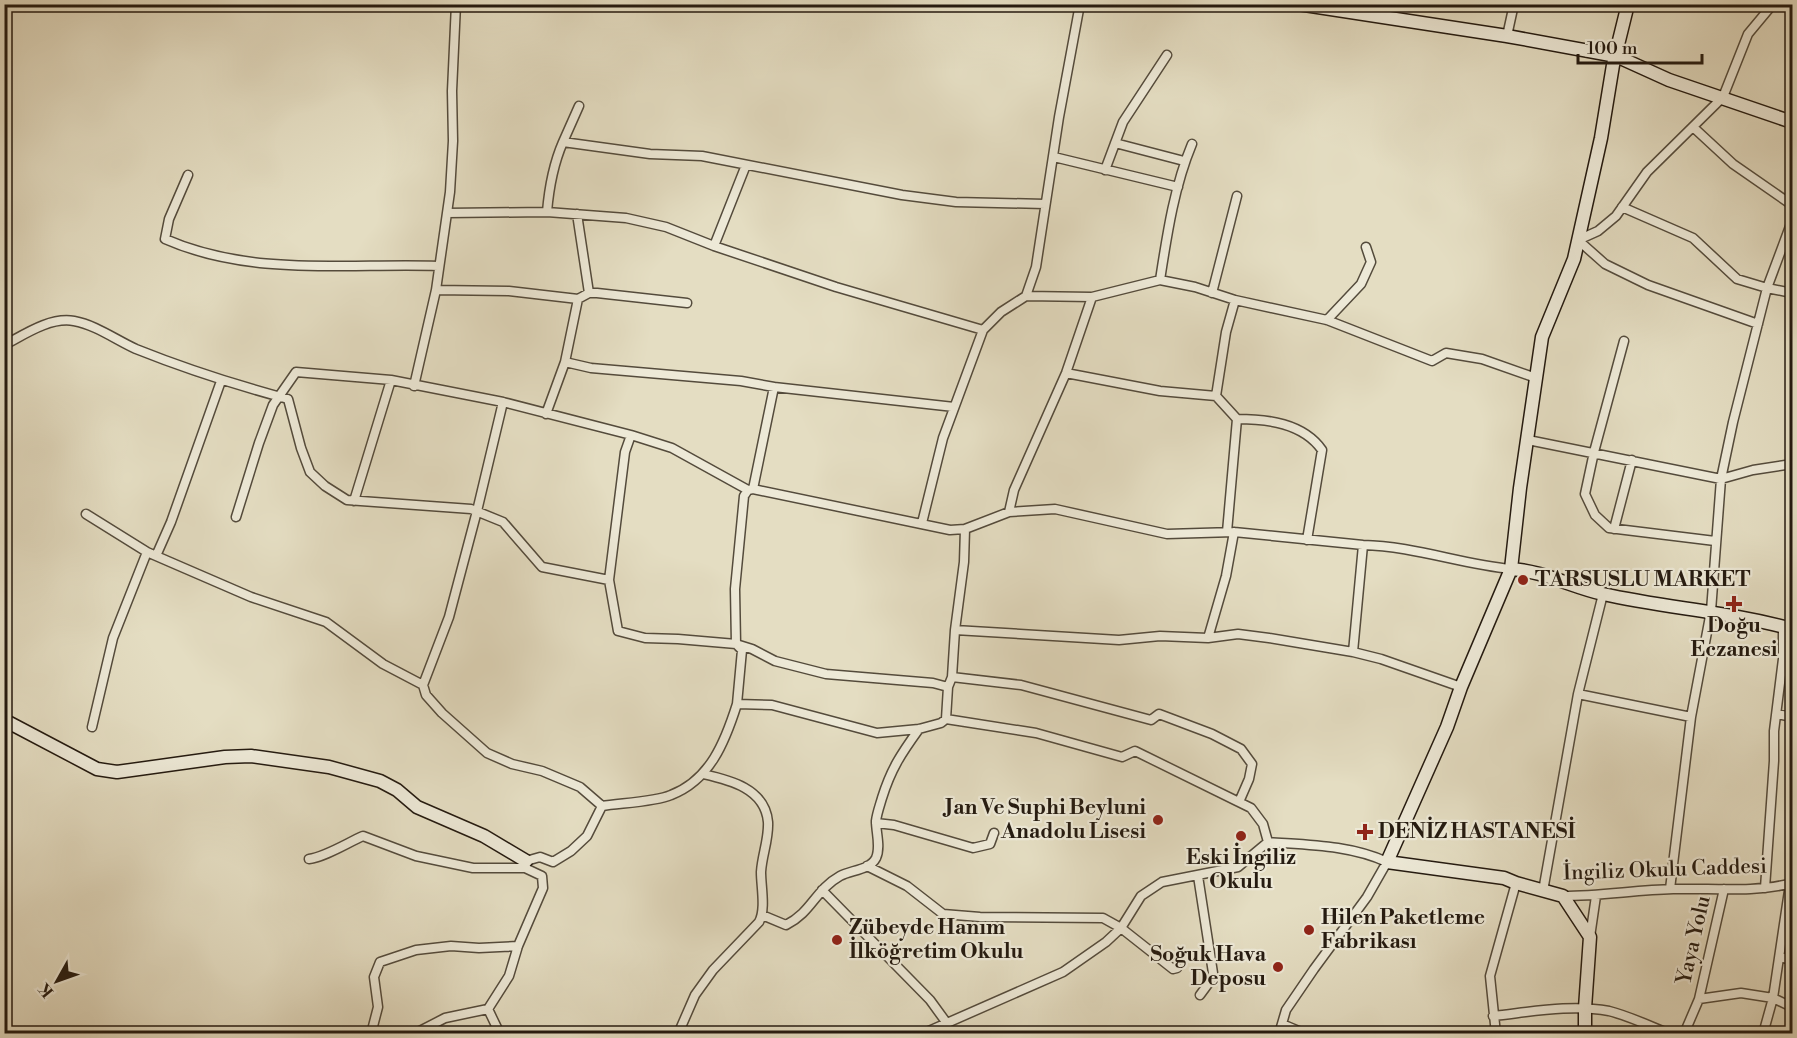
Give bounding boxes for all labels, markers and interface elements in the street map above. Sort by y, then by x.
scale bar [1578,27,1702,65]
text: 100 m [1587,37,1638,60]
place label: TARSUSLU MARKET [1535,567,1750,593]
marker: TARSUSLU MARKET [1516,573,1530,587]
marker: Doğu Eczanesi [1727,597,1741,611]
place label: Doğu Eczanesi [1691,613,1778,663]
place label: Jan Ve Suphi Beyluni Anadolu Lisesi [942,795,1146,845]
marker: Jan Ve Suphi Beyluni Anadolu Lisesi [1151,813,1165,827]
place label: DENİZ HASTANESİ [1378,816,1576,845]
marker: DENİZ HASTANESİ [1356,823,1374,841]
marker: Eski İngiliz Okulu [1234,829,1248,843]
place label: Eski İngiliz Okulu [1186,842,1296,895]
street label: İngiliz Okulu Caddesi [1563,851,1767,887]
street label: Yaya Yolu [1671,893,1717,988]
place label: Hilen Paketleme Fabrikası [1321,905,1485,955]
place label: Zübeyde Hanım İlköğretim Okulu [849,915,1024,965]
marker: Hilen Paketleme Fabrikası [1302,923,1316,937]
marker: Zübeyde Hanım İlköğretim Okulu [830,933,844,947]
place label: Soğuk Hava Deposu [1150,942,1267,992]
north arrow [27,951,87,1011]
marker: Soğuk Hava Deposu [1271,960,1285,974]
text: K [34,978,58,1001]

